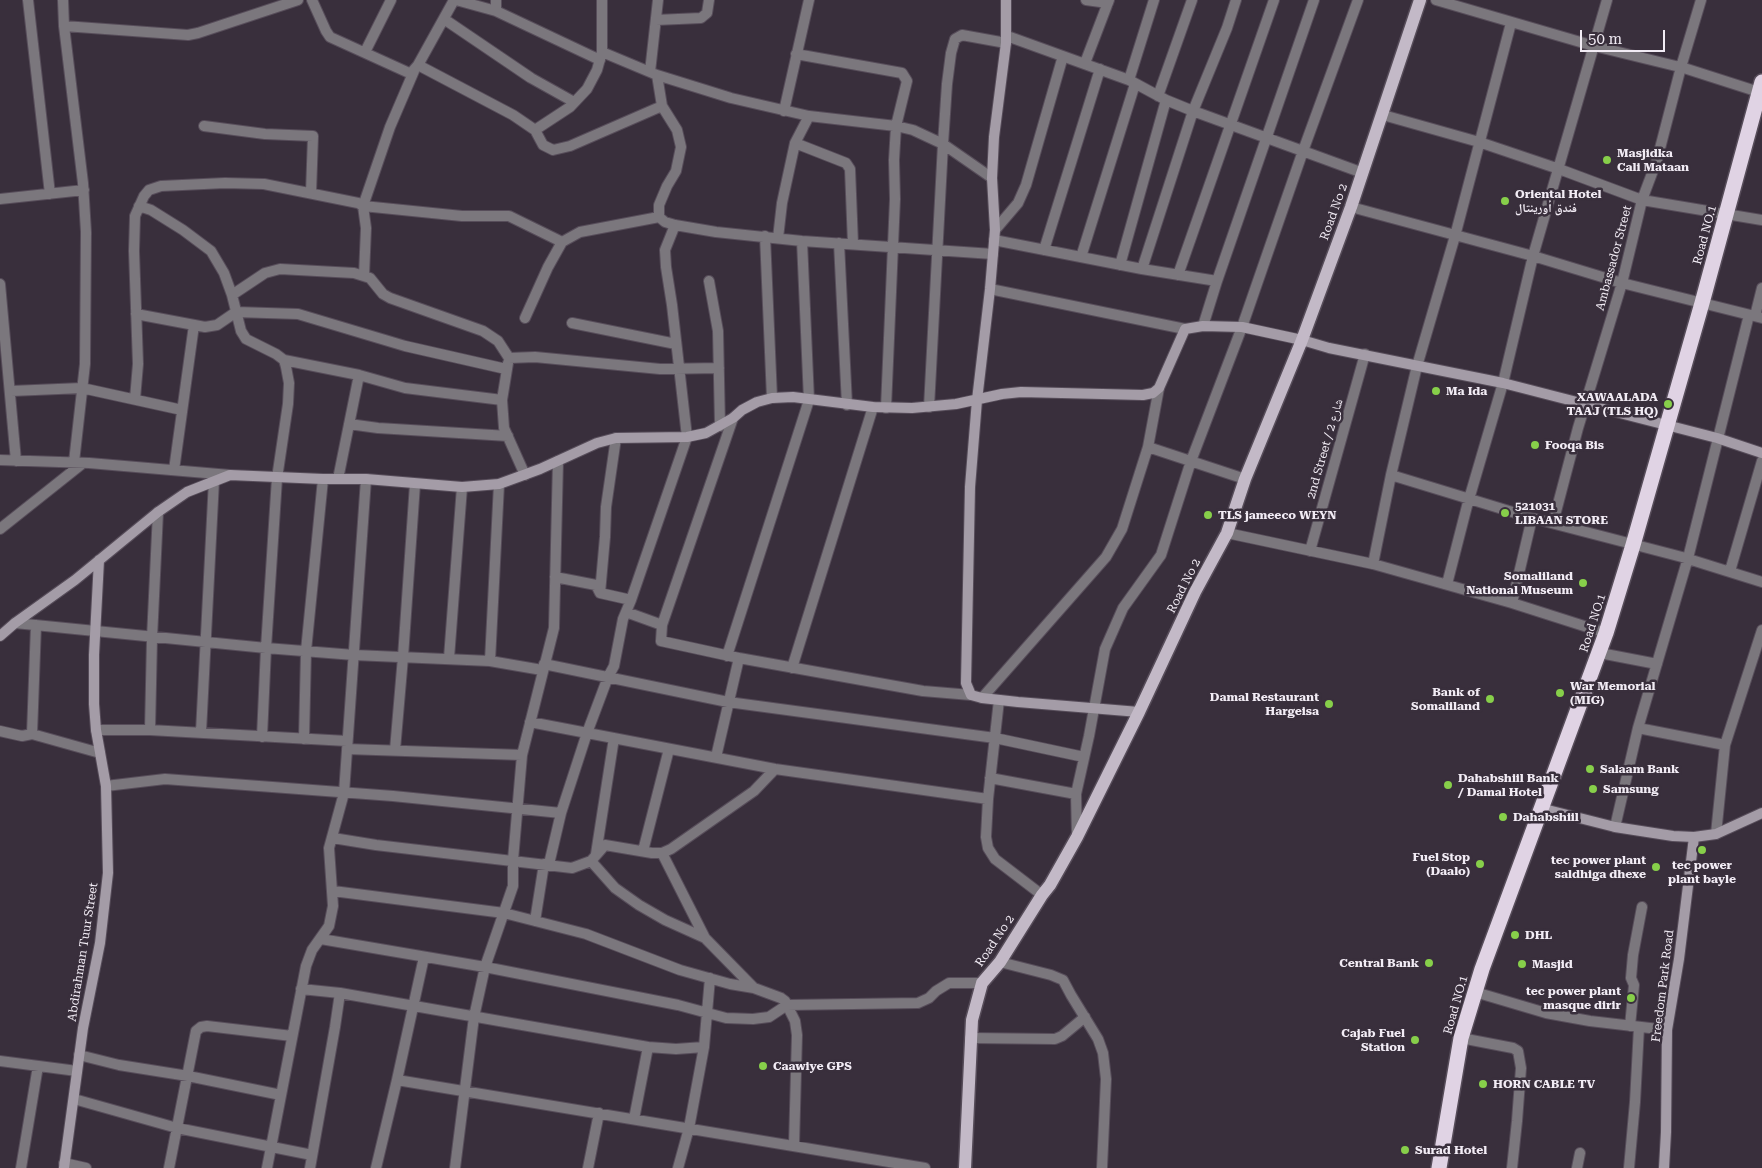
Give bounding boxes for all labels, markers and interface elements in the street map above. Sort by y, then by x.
scale bar [1582,20,1667,52]
text: 50 m [1588,30,1622,48]
place label: Masjidka Cali Mataan [1617,146,1689,174]
marker: Masjidka Cali Mataan [1601,154,1613,166]
street label: Road No 2 [1317,182,1351,242]
place label: Oriental Hotel فندق أورينتال [1515,187,1601,215]
marker: Oriental Hotel فندق أورينتال [1499,195,1511,207]
street label: Ambassador Street [1593,204,1635,312]
street label: Road NO.1 [1690,204,1720,266]
place label: Ma Ida [1446,384,1487,398]
marker: Ma Ida [1430,385,1442,397]
place label: XAWAALADA TAAJ (TLS HQ) [1567,390,1658,418]
street label: 2nd Street / شارع 2 [1304,397,1346,501]
marker: XAWAALADA TAAJ (TLS HQ) [1662,398,1674,410]
place label: Fooqa Bis [1545,438,1604,452]
marker: Fooqa Bis [1529,439,1541,451]
place label: 521031 LIBAAN STORE [1515,499,1608,527]
marker: 521031 LIBAAN STORE [1499,507,1511,519]
place label: TLS jameeco WEYN [1218,508,1337,522]
marker: TLS jameeco WEYN [1202,509,1214,521]
street label: Road No 2 [1164,556,1204,616]
place label: Somaliland National Museum [1466,569,1573,597]
marker: Somaliland National Museum [1577,577,1589,589]
street label: Road NO.1 [1577,592,1609,654]
place label: War Memorial (MIG) [1570,679,1656,707]
place label: Bank of Somaliland [1411,685,1480,713]
marker: War Memorial (MIG) [1554,687,1566,699]
place label: Damal Restaurant Hargeisa [1210,690,1319,718]
marker: Bank of Somaliland [1484,693,1496,705]
marker: Damal Restaurant Hargeisa [1323,698,1335,710]
place label: Salaam Bank [1600,762,1679,776]
marker: Salaam Bank [1584,763,1596,775]
place label: Dahabshiil Bank / Damal Hotel [1458,771,1559,799]
marker: Dahabshiil Bank / Damal Hotel [1442,779,1454,791]
place label: Samsung [1603,782,1659,796]
marker: Samsung [1587,783,1599,795]
place label: Dahabshiil [1513,810,1579,824]
marker: Dahabshiil [1497,811,1509,823]
marker: tec power plant bayle [1696,844,1708,856]
place label: Fuel Stop (Daalo) [1413,850,1470,878]
place label: tec power plant saldhiga dhexe [1551,853,1646,881]
marker: Fuel Stop (Daalo) [1474,858,1486,870]
place label: tec power plant bayle [1668,858,1736,886]
marker: tec power plant saldhiga dhexe [1650,861,1662,873]
street label: Abdirahman Tuur Street [65,882,101,1022]
street label: Road No 2 [973,912,1017,970]
place label: DHL [1525,928,1552,942]
marker: DHL [1509,929,1521,941]
street label: Freedom Park Road [1649,929,1677,1043]
place label: Central Bank [1339,956,1419,970]
marker: Central Bank [1423,957,1435,969]
place label: Masjid [1532,957,1573,971]
marker: Masjid [1516,958,1528,970]
street label: Road NO.1 [1441,974,1471,1036]
place label: tec power plant masque dirir [1526,984,1621,1012]
marker: tec power plant masque dirir [1625,992,1637,1004]
place label: Cajab Fuel Station [1341,1026,1405,1054]
marker: Cajab Fuel Station [1409,1034,1421,1046]
place label: Caawiye GPS [773,1059,852,1073]
marker: Caawiye GPS [757,1060,769,1072]
place label: HORN CABLE TV [1493,1077,1595,1091]
marker: HORN CABLE TV [1477,1078,1489,1090]
place label: Surad Hotel [1415,1143,1487,1157]
marker: Surad Hotel [1399,1144,1411,1156]

